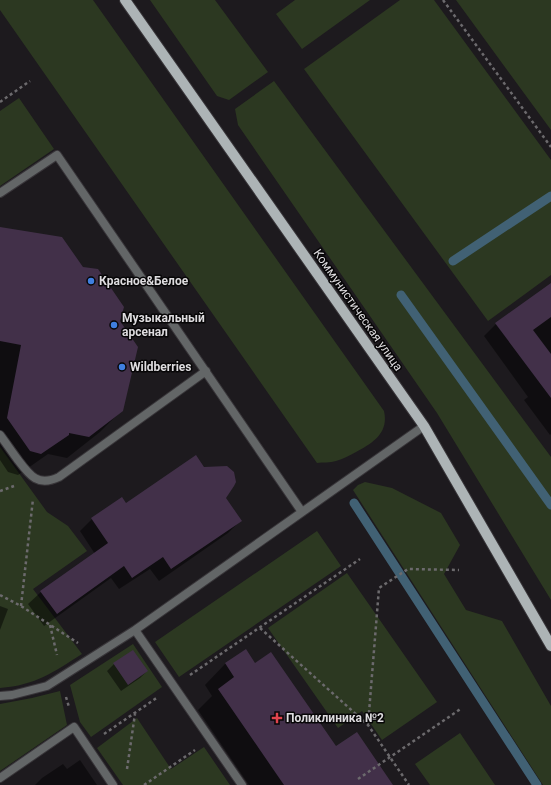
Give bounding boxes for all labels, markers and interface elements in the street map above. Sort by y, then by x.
street label: Коммунистическая улица [311,246,405,374]
place label: Красное&Белое [99,274,189,288]
marker: Красное&Белое [86,276,96,286]
place label: Музыкальный арсенал [122,311,205,339]
marker: Музыкальный арсенал [109,320,119,330]
place label: Wildberries [130,360,191,374]
marker: Wildberries [117,362,127,372]
place label: Поликлиника №2 [286,711,384,725]
marker: Поликлиника №2 [271,712,283,724]

